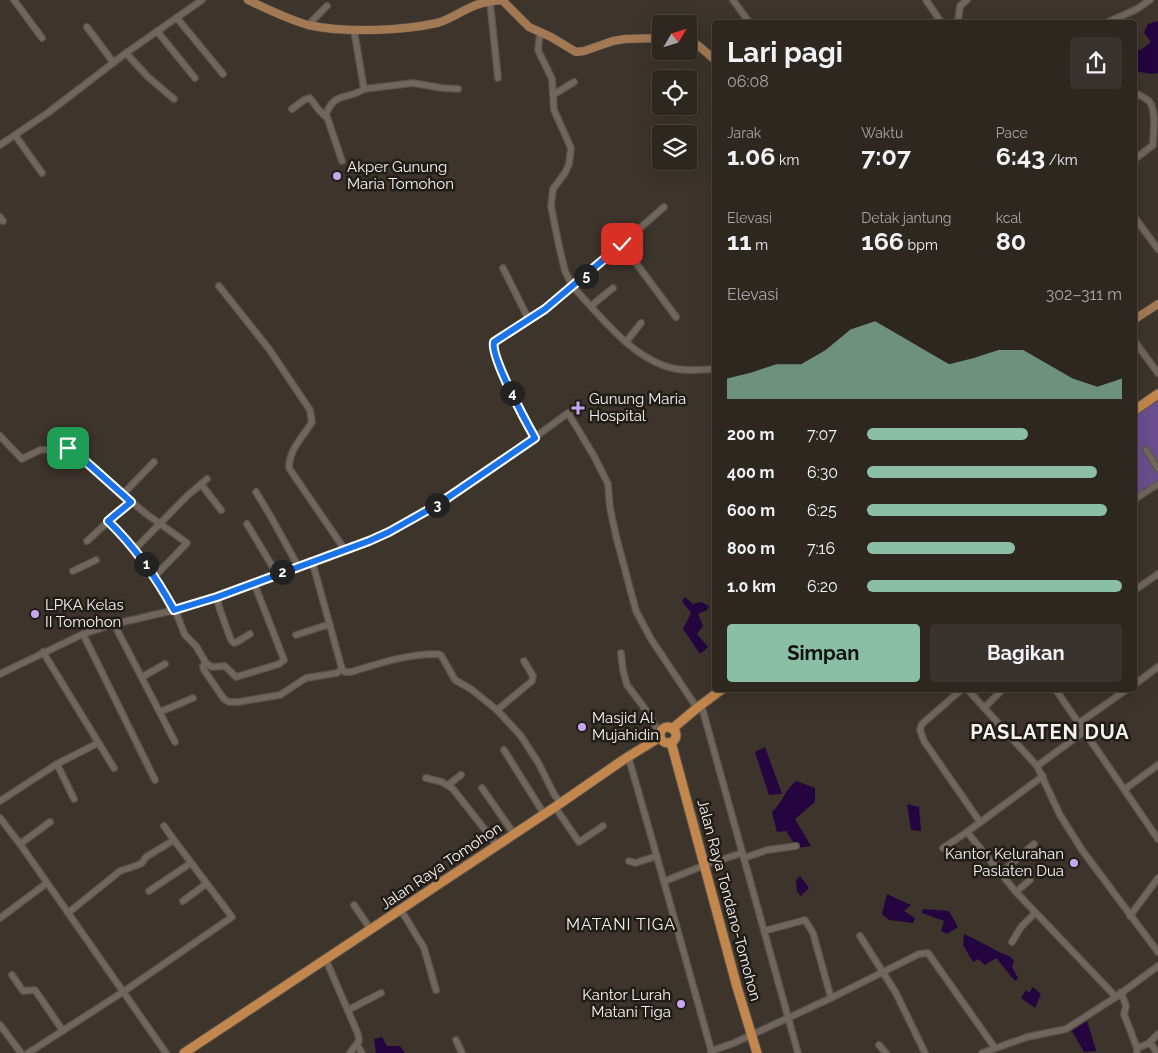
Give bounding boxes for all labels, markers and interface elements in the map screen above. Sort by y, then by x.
north arrow [652,15,698,60]
map controls [652,15,697,170]
text: Lari pagi [727,36,843,69]
button: share [1070,37,1122,89]
button: locate [652,70,697,115]
text: 06:08 [727,72,769,91]
button: layers [652,125,697,170]
text: Jarak [727,125,761,141]
text: Waktu [861,125,903,141]
text: Pace [996,125,1028,141]
text: 1.06 [727,141,776,171]
text: 7:07 [861,141,911,171]
text: 6:43 [996,141,1045,171]
text: km [776,152,799,168]
text: /km [1045,152,1078,168]
place label: Akper Gunung Maria Tomohon [347,158,454,193]
marker: Akper Gunung Maria Tomohon [331,170,343,182]
text: Elevasi [727,210,772,226]
text: Detak jantung [861,210,952,226]
text: kcal [996,210,1022,226]
pin [601,223,643,265]
text: 11 [727,226,752,256]
text: 166 [861,226,904,256]
text: 80 [996,226,1026,256]
icon: check [608,230,636,258]
text: m [752,237,768,253]
text: bpm [904,237,938,253]
pin: 5 [574,264,598,288]
text: 5 [583,268,590,284]
text: Elevasi [727,285,779,304]
text: 302–311 m [1046,285,1122,304]
pin: 4 [500,380,524,406]
text: 4 [509,385,517,401]
place label: Gunung Maria Hospital [589,390,686,425]
marker: Gunung Maria Hospital [571,401,585,415]
text: 200 m [727,425,774,444]
text: 7:07 [807,425,837,444]
pin [47,427,89,469]
icon: arrive [54,434,82,462]
text: 400 m [727,463,775,482]
text: 6:30 [807,463,838,482]
pin: 3 [424,492,450,518]
text: 3 [434,497,441,513]
text: 600 m [727,501,775,520]
text: 6:25 [807,501,837,520]
text: 800 m [727,539,775,558]
text: 7:16 [807,539,835,558]
pin: 1 [134,552,158,576]
text: 1 [143,556,150,572]
pin: 2 [270,560,294,584]
text: 2 [279,564,286,580]
text: 1.0 km [727,577,776,596]
text: 6:20 [807,577,838,596]
place label: LPKA Kelas II Tomohon [45,596,124,631]
marker: LPKA Kelas II Tomohon [29,608,41,620]
button: Simpan [727,624,920,682]
button: Bagikan [930,624,1122,682]
place label: Masjid Al Mujahidin [592,709,659,744]
district label: PASLATEN DUA [970,720,1130,744]
marker: Masjid Al Mujahidin [576,721,588,733]
street label: Jalan Raya Tondano-Tomohon [693,797,765,1003]
street label: Jalan Raya Tomohon [377,819,505,913]
place label: Kantor Kelurahan Paslaten Dua [945,845,1064,880]
marker: Kantor Kelurahan Paslaten Dua [1068,857,1080,869]
district label: MATANI TIGA [566,915,676,934]
place label: Kantor Lurah Matani Tiga [582,986,671,1021]
marker: Kantor Lurah Matani Tiga [675,998,687,1010]

